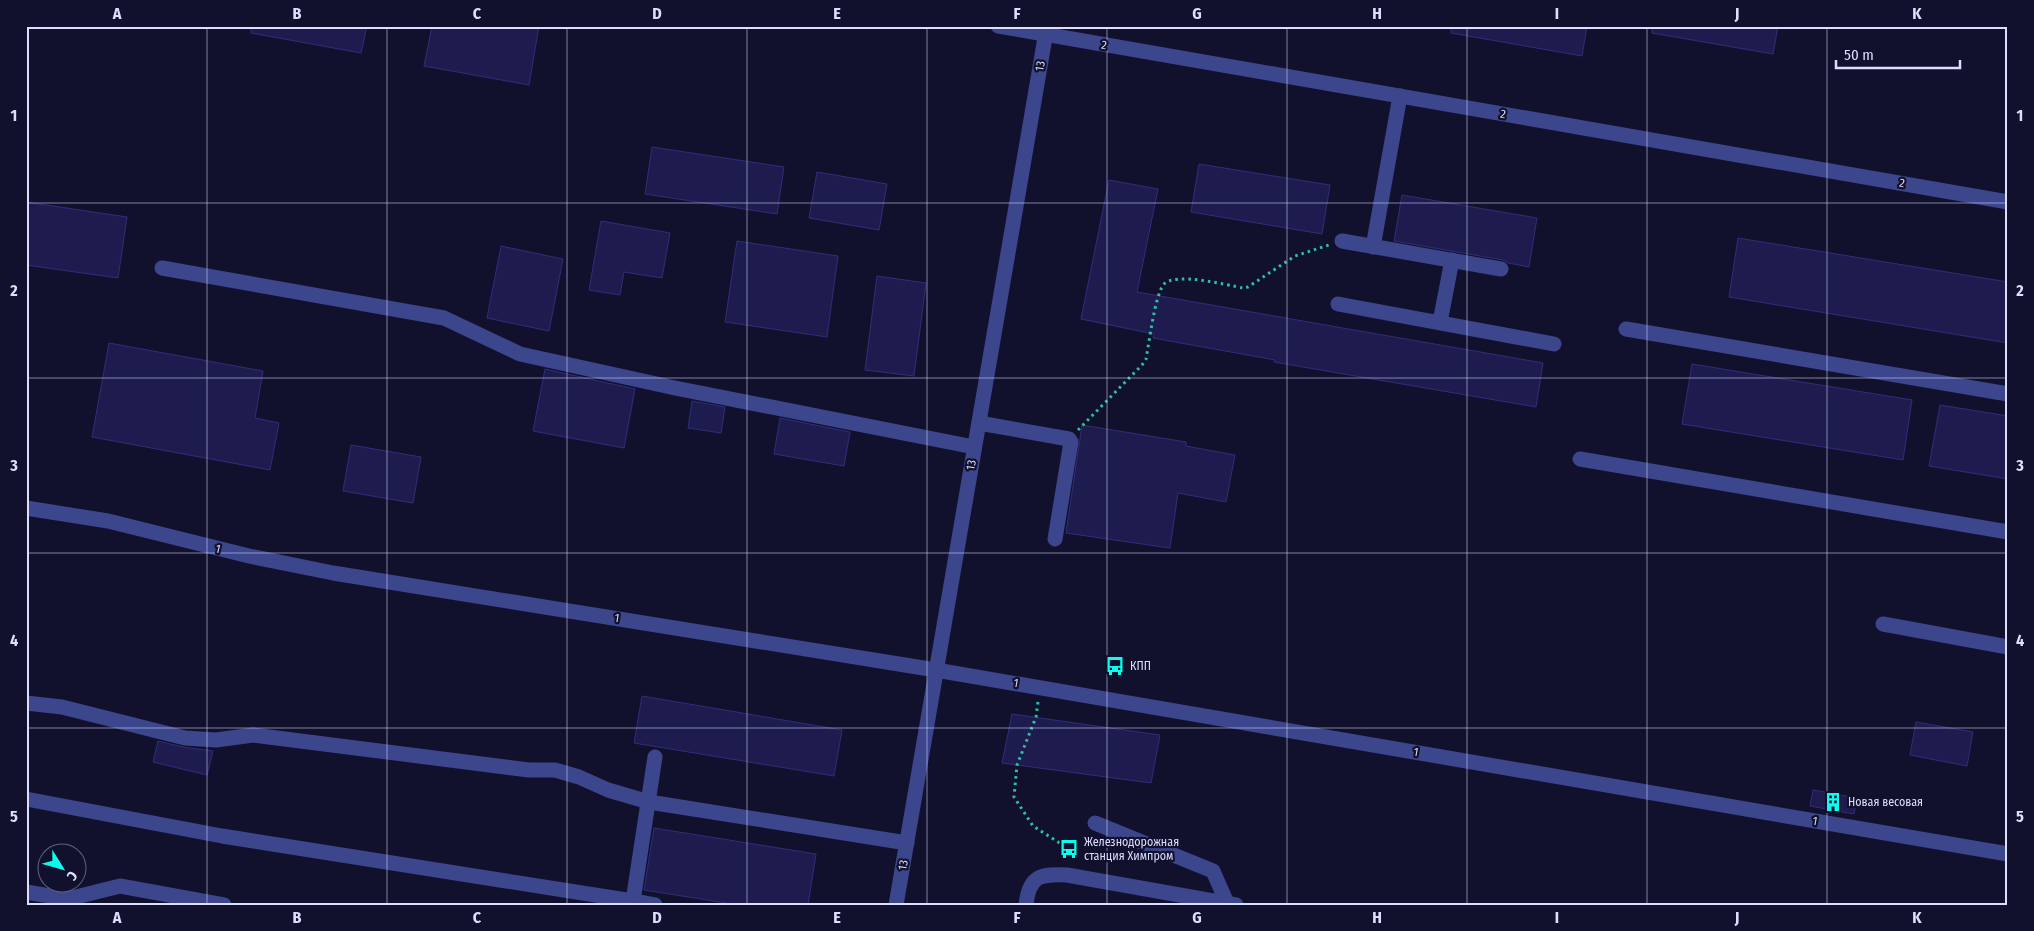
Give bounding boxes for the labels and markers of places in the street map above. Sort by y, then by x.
bus stop icon: КПП [1104,655,1126,677]
place label: КПП [1130,659,1151,673]
building icon: Новая весовая [1822,791,1844,813]
place label: Новая весовая [1848,795,1923,809]
place label: Железнодорожная станция Химпром [1084,835,1179,863]
bus stop icon: Железнодорожная станция Химпром [1058,838,1080,860]

